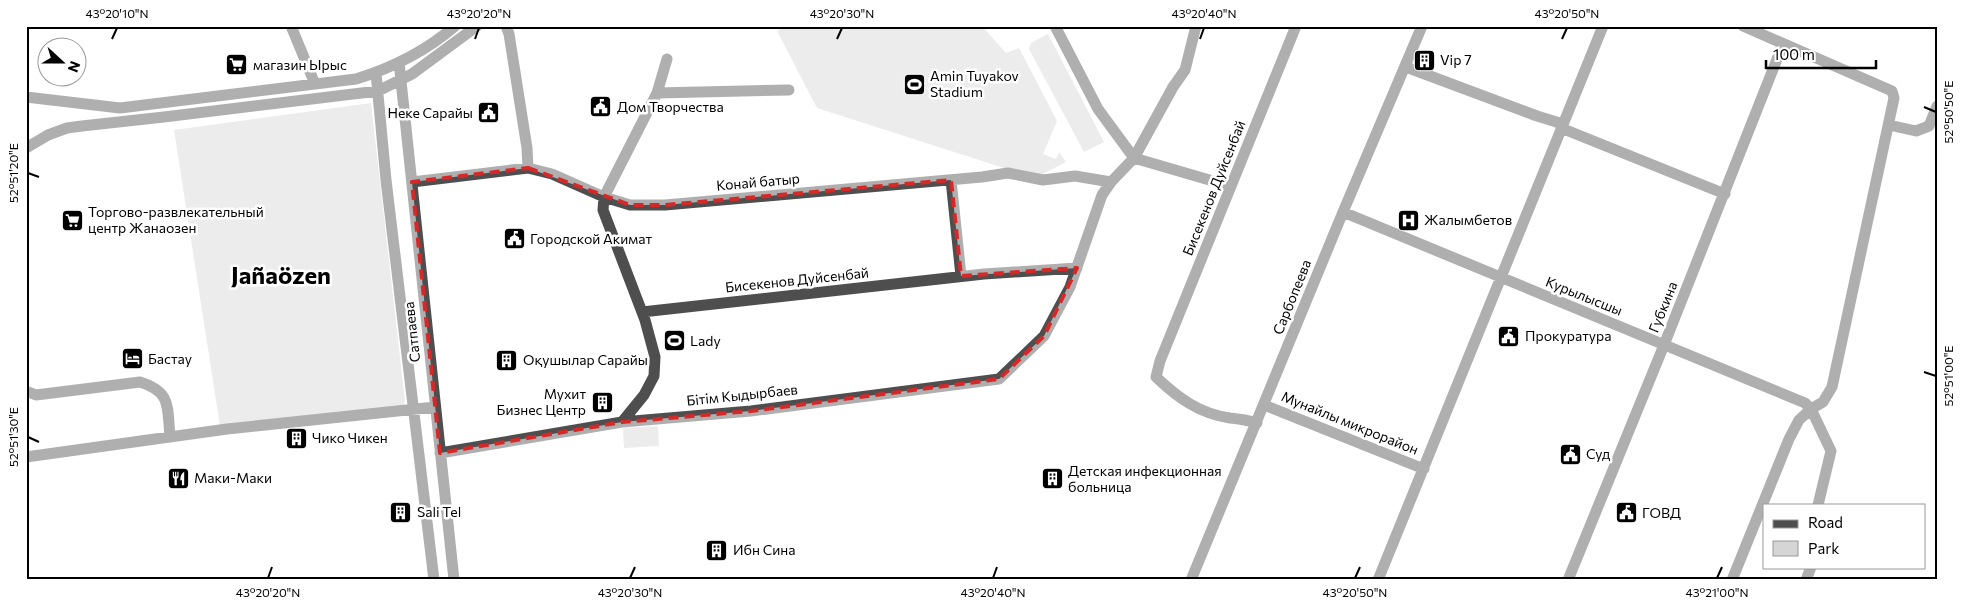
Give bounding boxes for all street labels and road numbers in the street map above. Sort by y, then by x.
street label: Бисекенов Дуйсенбай [1179,118,1248,258]
street label: Конай батыр [715,169,800,194]
street label: Сарбопеева [1269,257,1314,337]
street label: Бисекенов Дуйсенбай [724,264,870,296]
street label: Курылысшы [1543,272,1625,319]
street label: Губкина [1645,279,1680,335]
street label: Сатпаева [400,301,423,363]
street label: Бiтiм Кыдырбаев [685,380,798,409]
street label: Мунайлы микрорайон [1279,387,1421,458]

